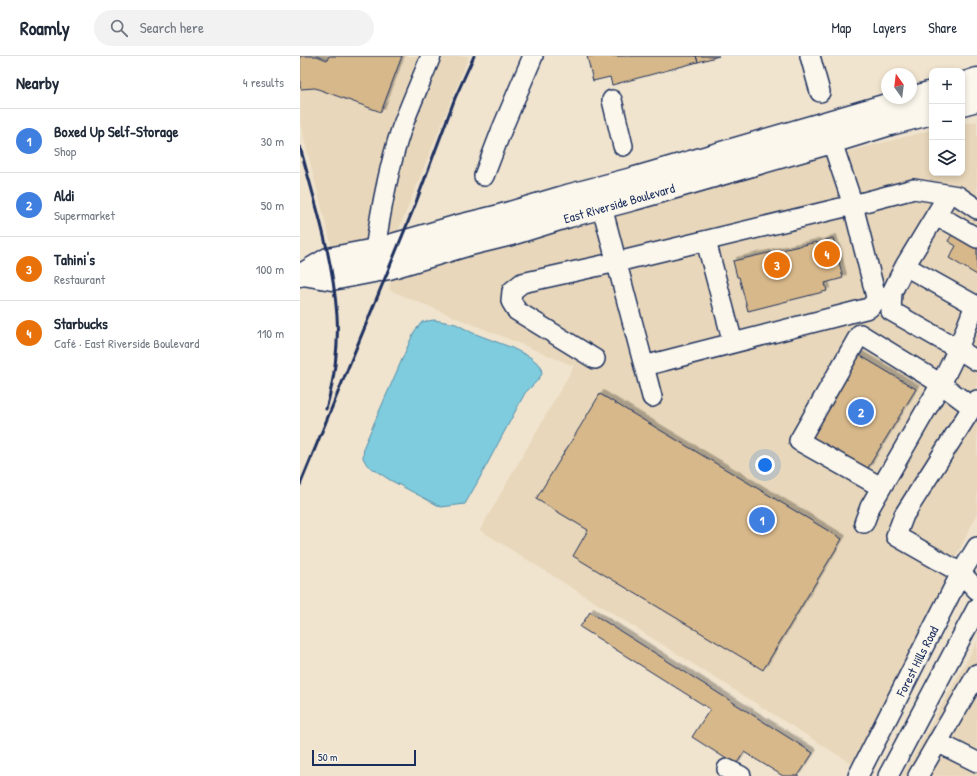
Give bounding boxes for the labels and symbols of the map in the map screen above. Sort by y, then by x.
north arrow [881,68,917,104]
street label: East Riverside Boulevard [561,179,677,227]
pin: 4 [814,239,840,269]
pin: 3 [764,250,790,280]
pin: 2 [848,397,874,427]
your location [755,455,775,475]
pin: 1 [749,505,775,535]
street label: Forest Hills Road [891,623,942,700]
scale bar [312,748,416,767]

